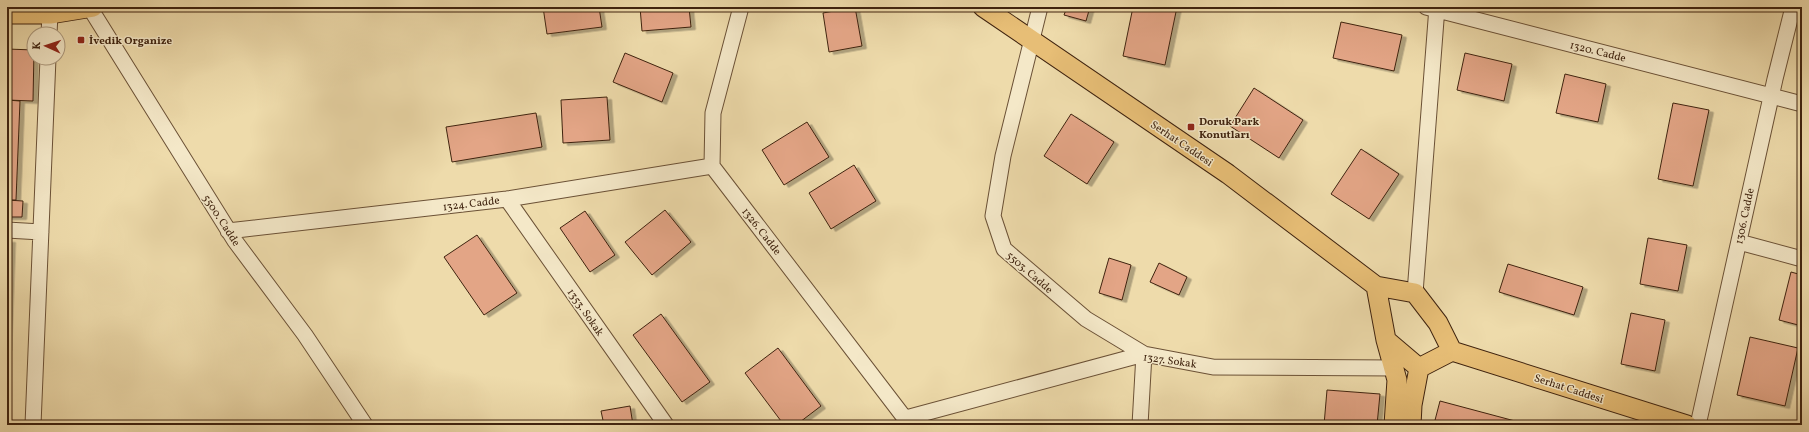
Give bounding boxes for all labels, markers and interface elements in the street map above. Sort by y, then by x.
north arrow [26,26,66,66]
place label: İvedik Organize [89,34,172,49]
marker: İvedik Organize [76,35,86,45]
street label: 1320. Cadde [1568,38,1627,67]
text: K [30,41,45,50]
place label: Doruk Park Konutları [1199,115,1259,143]
street label: Serhat Caddesi [1147,118,1215,171]
marker: Doruk Park Konutları [1186,122,1196,132]
street label: 1306. Cadde [1732,187,1759,246]
street label: 5500. Cadde [198,192,243,250]
street label: 1324. Cadde [442,194,500,215]
street label: 1326. Cadde [738,205,784,259]
street label: 5503. Cadde [1002,249,1056,298]
street label: 1353. Sokak [563,286,607,340]
street label: 1327. Sokak [1142,350,1198,373]
street label: Serhat Caddesi [1532,371,1605,408]

